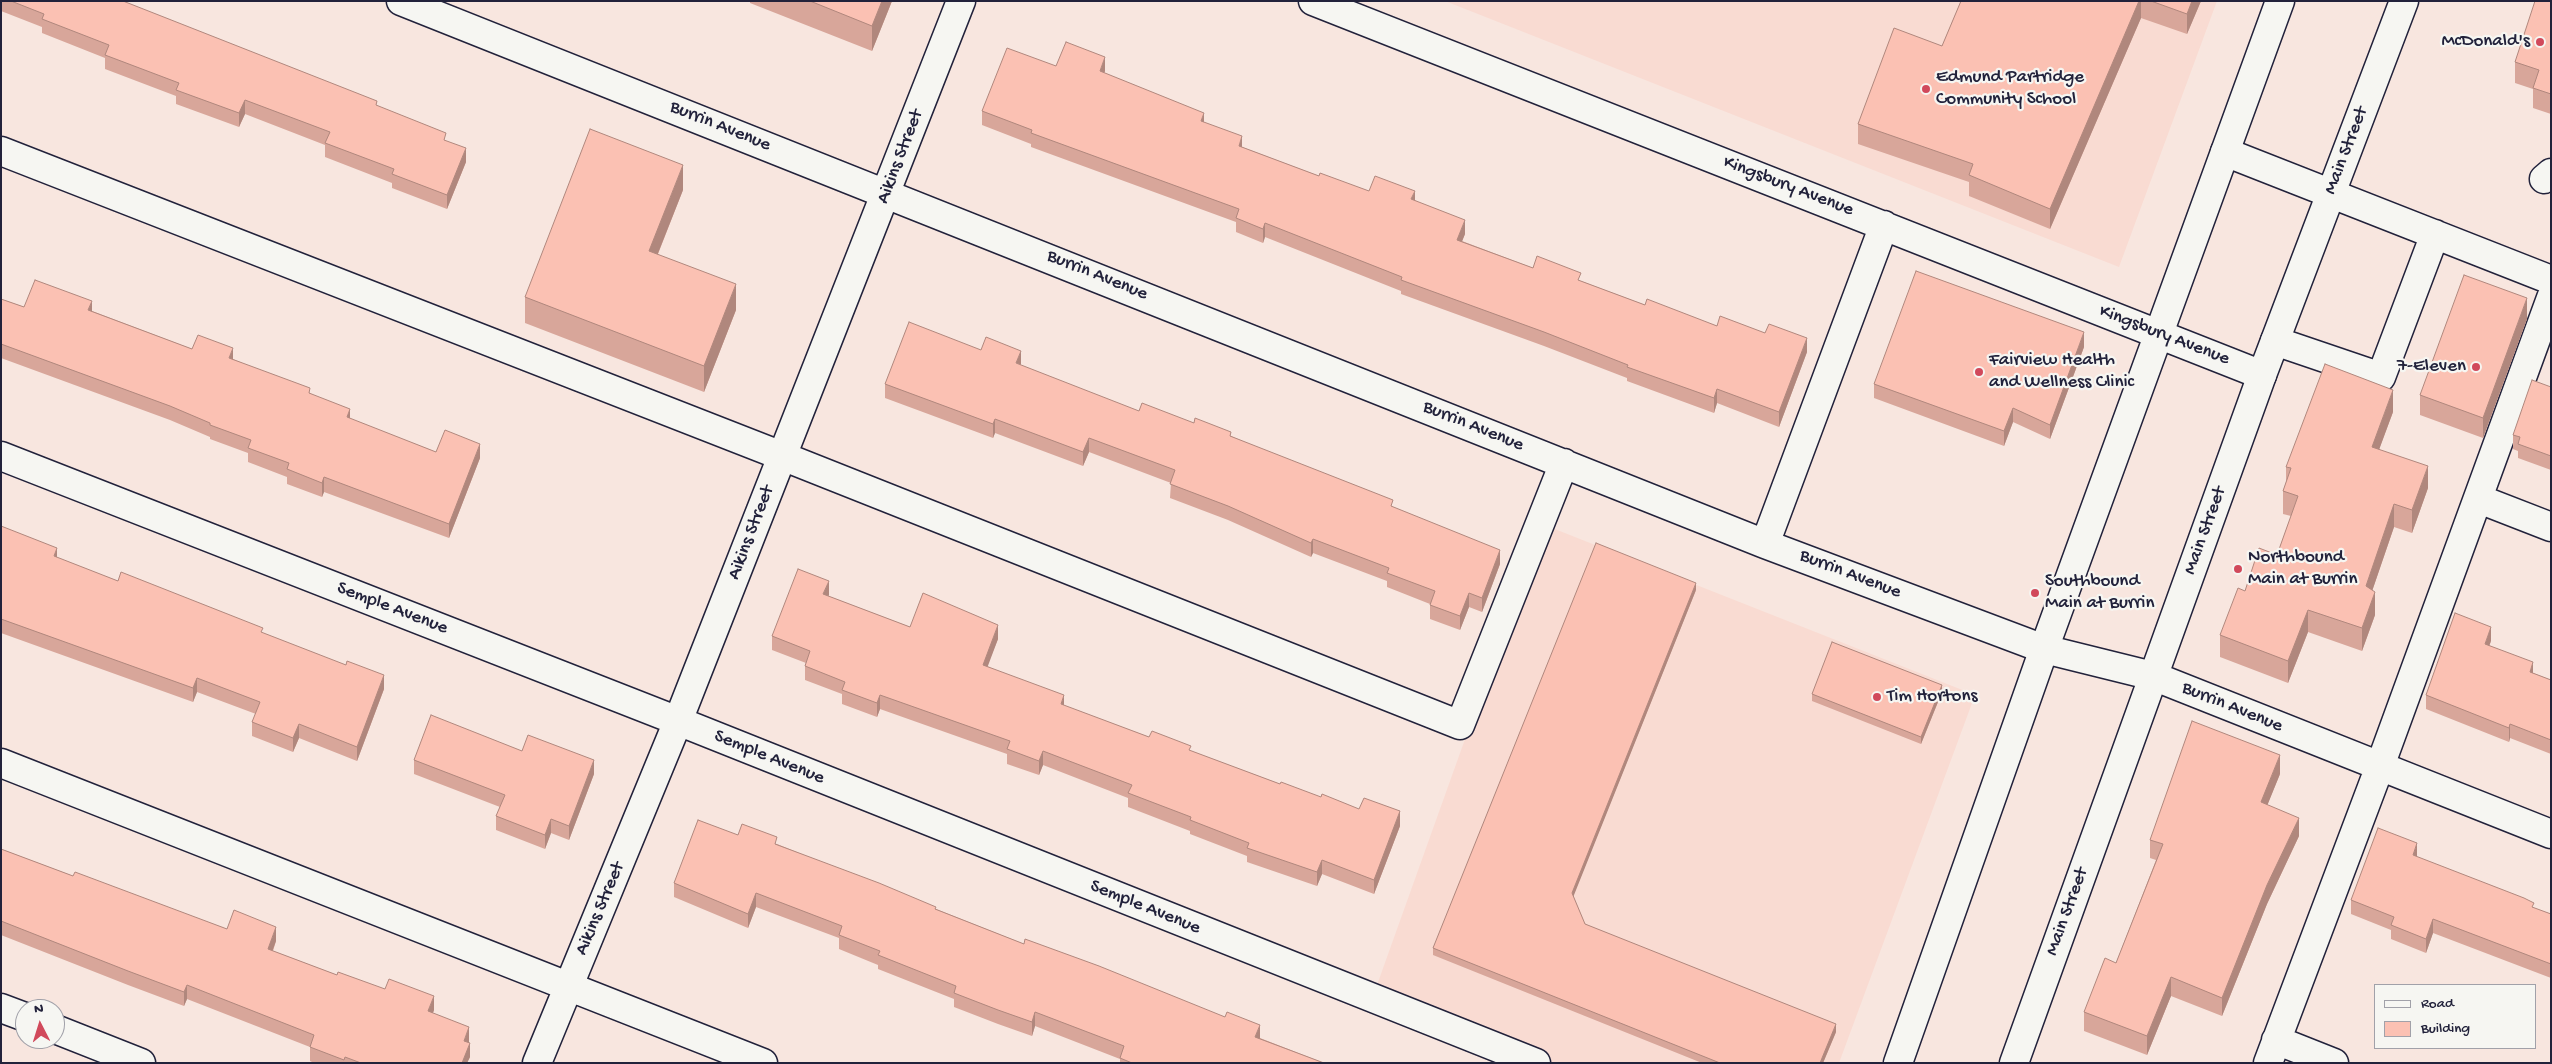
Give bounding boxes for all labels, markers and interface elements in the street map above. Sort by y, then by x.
place label: McDonald's [2441,31,2530,53]
marker: McDonald's [2534,36,2546,48]
place label: Edmund Partridge Community School [1936,67,2084,111]
marker: Edmund Partridge Community School [1920,83,1932,95]
street label: Burrin Avenue [666,96,774,158]
street label: Main Street [2320,104,2374,198]
street label: Aikins Street [873,107,929,207]
street label: Kingsbury Avenue [1719,152,1857,222]
street label: Burrin Avenue [1043,245,1151,307]
street label: Kingsbury Avenue [2095,301,2233,371]
place label: Fairview Health and Wellness Clinic [1989,350,2134,394]
place label: 7-Eleven [2397,356,2466,378]
marker: 7-Eleven [2470,361,2482,373]
marker: Fairview Health and Wellness Clinic [1973,366,1985,378]
street label: Burrin Avenue [1419,396,1527,458]
street label: Aikins Street [724,483,780,583]
street label: Main Street [2180,484,2232,578]
street label: Burrin Avenue [1796,545,1904,605]
place label: Northbound Main at Burrin [2248,547,2357,591]
marker: Northbound Main at Burrin [2232,563,2244,575]
place label: Southbound Main at Burrin [2045,571,2154,615]
street label: Semple Avenue [333,577,451,641]
marker: Southbound Main at Burrin [2029,587,2041,599]
street label: Burrin Avenue [2178,677,2286,739]
place label: Tim Hortons [1887,686,1977,708]
marker: Tim Hortons [1871,691,1883,703]
street label: Semple Avenue [710,725,828,791]
street label: Aikins Street [571,859,631,959]
street label: Main Street [2042,865,2094,959]
street label: Semple Avenue [1086,875,1204,941]
legend [2374,984,2537,1049]
text: Road [2421,995,2454,1013]
north arrow [15,999,65,1049]
text: N [33,1001,44,1018]
text: Building [2421,1020,2470,1038]

